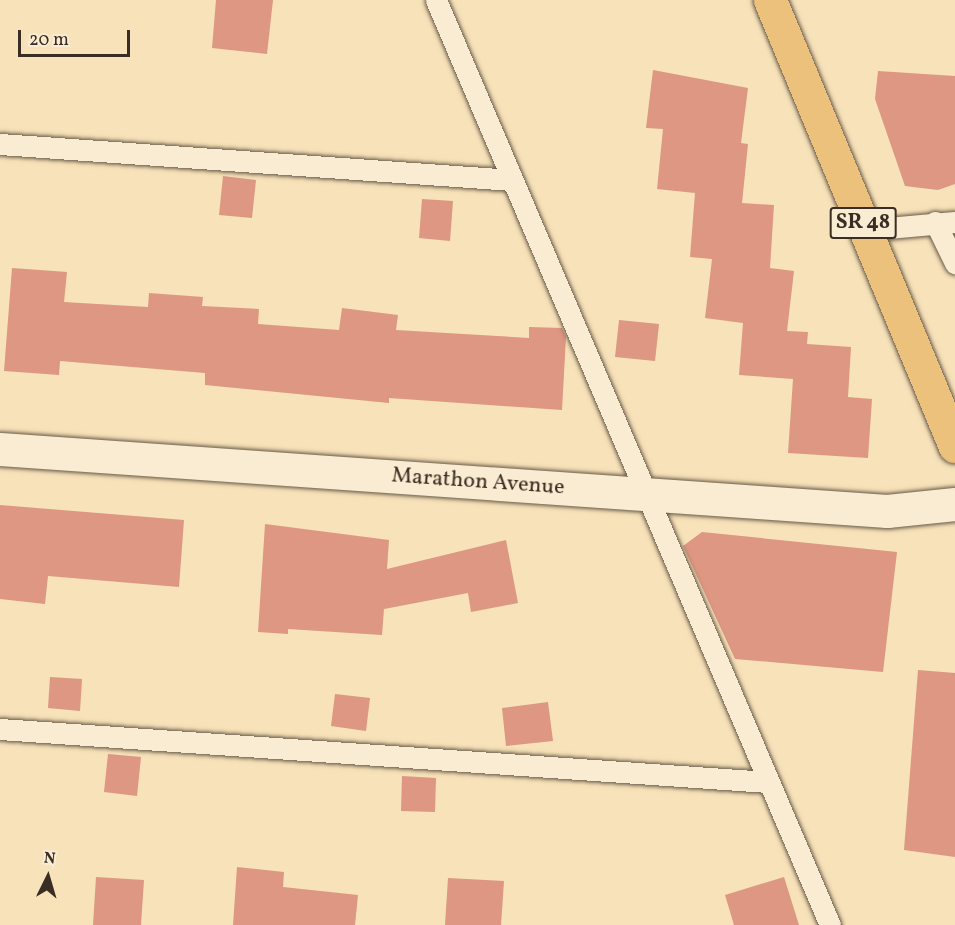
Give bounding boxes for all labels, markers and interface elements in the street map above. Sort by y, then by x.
scale bar [21,18,134,56]
text: 20 m [29,28,69,53]
road number: SR 48 [828,205,898,241]
street label: Marathon Avenue [391,463,565,501]
north arrow [18,847,78,907]
text: N [43,848,56,871]

